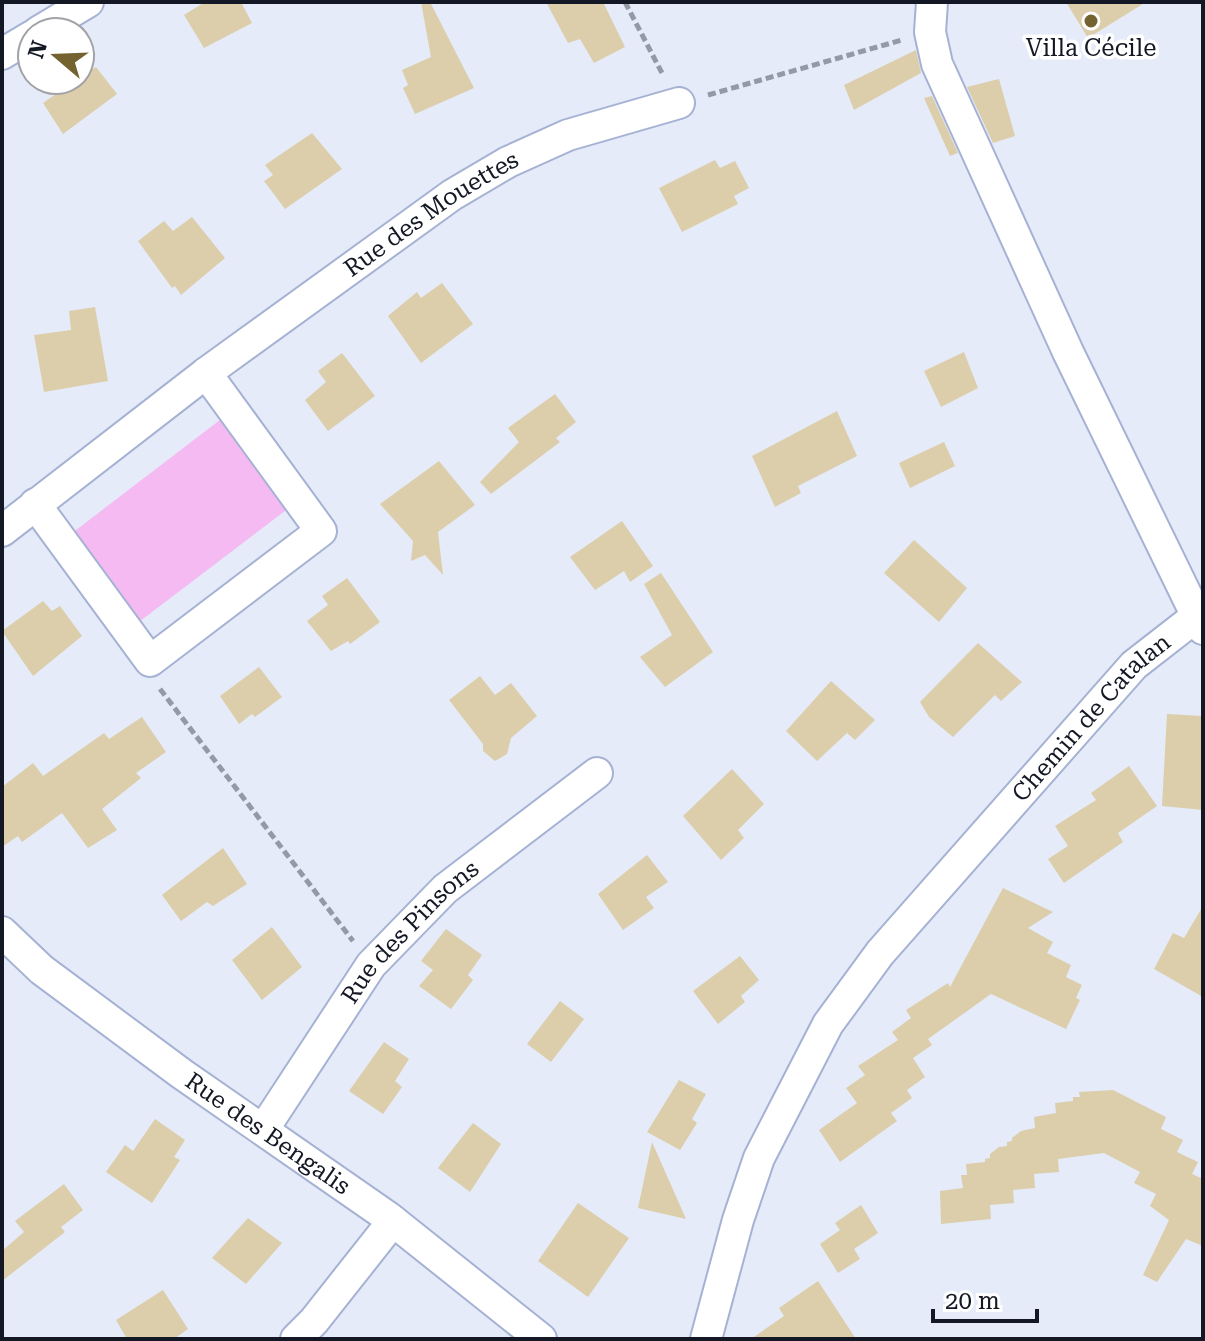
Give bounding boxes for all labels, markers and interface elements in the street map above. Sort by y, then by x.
marker: Villa Cécile [1082,12,1100,30]
north arrow [16,16,96,96]
place label: Villa Cécile [1026,34,1156,62]
text: N [23,38,52,62]
street label: Rue des Mouettes [338,145,523,283]
street label: Chemin de Catalan [1006,628,1176,807]
street label: Rue des Pinsons [336,854,484,1009]
street label: Rue des Bengalis [180,1067,356,1200]
scale bar [933,1273,1037,1323]
text: 20 m [945,1287,1000,1315]

